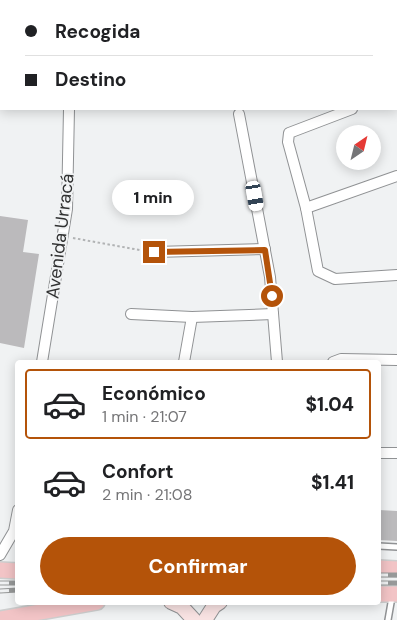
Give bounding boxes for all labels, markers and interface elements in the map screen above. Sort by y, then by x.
text: Recogida [55,19,140,44]
text: Destino [55,67,126,92]
north arrow [336,125,381,170]
map controls [336,125,381,170]
street label: Avenida Urracá [40,172,80,300]
callout: 1 min [113,180,195,214]
car [245,180,264,212]
text: 1 min [133,187,173,208]
route end [143,241,165,263]
route start [261,285,283,307]
text: Económico [102,381,206,406]
icon: car [42,382,87,427]
text: $1.04 [305,392,354,417]
text: 1 min · 21:07 [102,406,187,427]
text: Confort [102,459,174,484]
icon: car [42,460,87,505]
text: $1.41 [311,470,354,495]
text: 2 min · 21:08 [102,484,193,505]
button: Confirmar [40,537,356,595]

